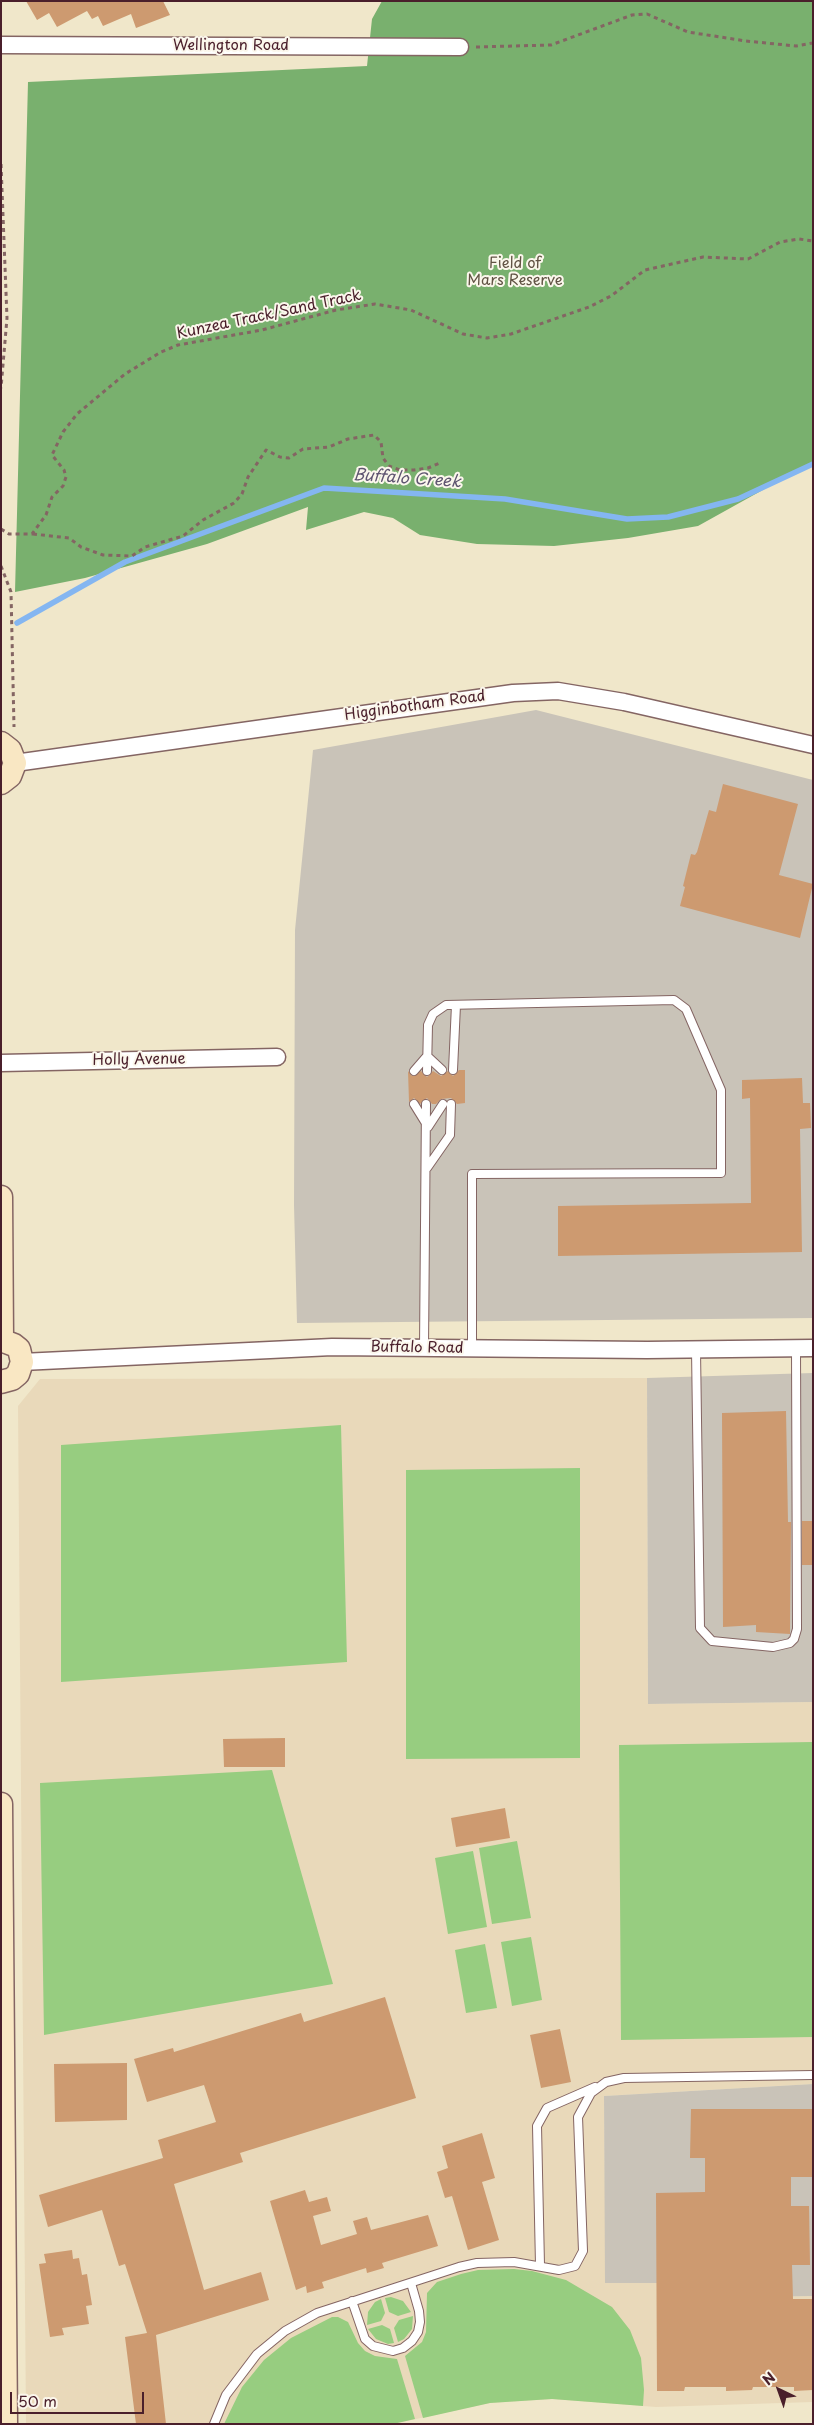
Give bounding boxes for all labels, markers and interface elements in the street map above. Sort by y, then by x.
street label: Wellington Road [173,37,289,55]
park label: Field of Mars Reserve [467,255,563,290]
street label: Kunzea Track/Sand Track [175,287,363,343]
water label: Buffalo Creek [353,466,461,492]
street label: Higginbotham Road [344,687,486,725]
street label: Holly Avenue [92,1050,186,1070]
street label: Buffalo Road [370,1338,464,1358]
north arrow [754,2365,804,2415]
text: N [757,2367,780,2390]
scale bar [12,2382,146,2414]
text: 50 m [18,2389,57,2412]

